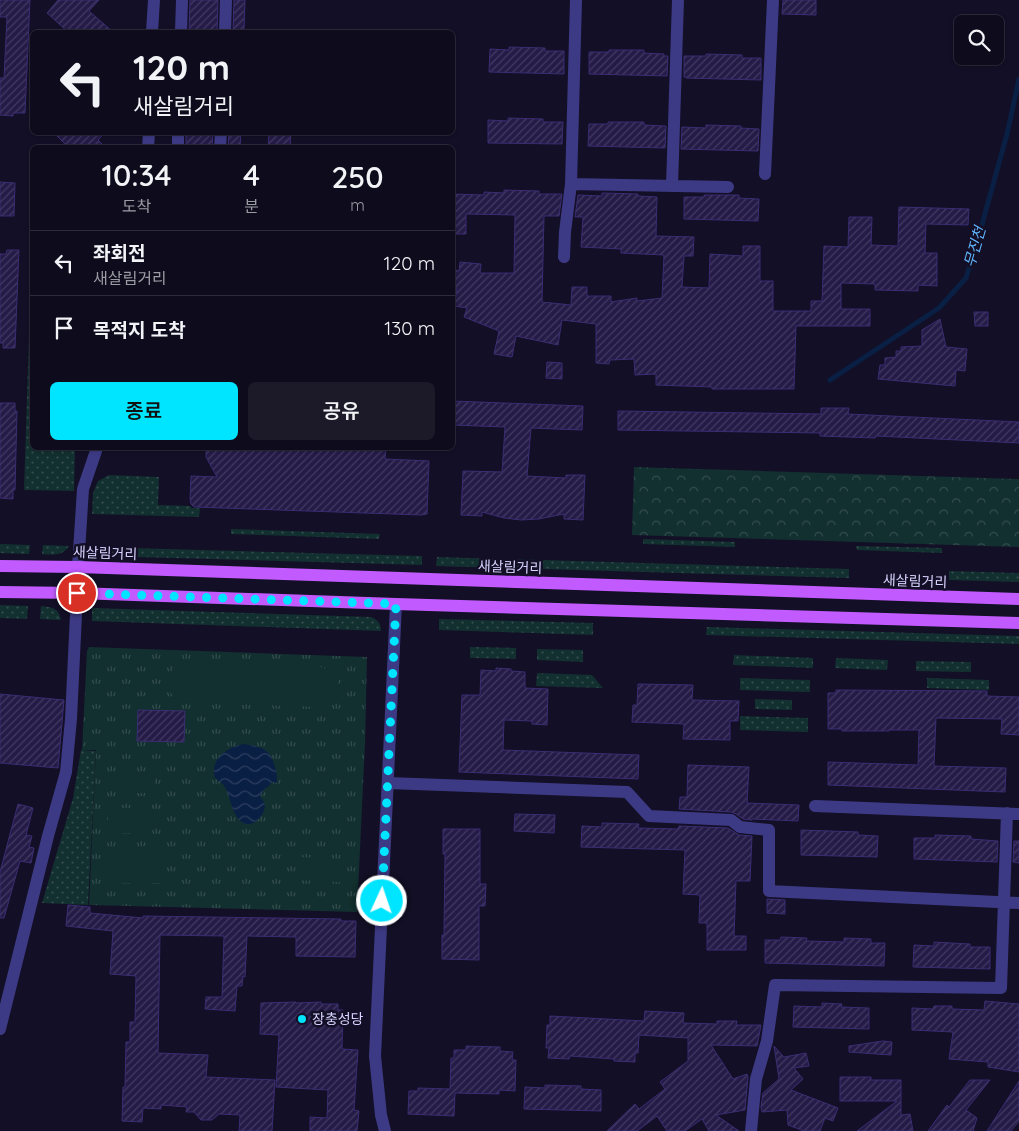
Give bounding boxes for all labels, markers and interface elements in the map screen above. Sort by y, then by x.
map controls [954,15,1004,65]
button: search [954,15,1004,65]
text: 120 m [133,45,230,89]
icon: left [50,50,115,115]
text: 새살림거리 [133,92,234,120]
text: 10:34 [101,156,172,194]
text: 4 [243,156,260,194]
text: 250 [331,158,384,196]
text: m [350,195,365,215]
text: 도착 [122,196,151,216]
text: 분 [244,196,259,216]
water label: 무진천 [960,222,990,269]
text: 좌회전 [93,241,145,265]
icon: left [50,249,78,277]
text: 120 m [384,251,435,275]
text: 새살림거리 [93,268,167,288]
icon: arrive [50,314,78,342]
text: 130 m [384,316,435,340]
text: 목적지 도착 [93,318,186,342]
button: 종료 [50,382,238,440]
button: 공유 [248,382,435,440]
street label: 새살림거리 [73,543,137,563]
street label: 새살림거리 [478,557,542,577]
street label: 새살림거리 [883,571,947,591]
pin [56,572,98,614]
icon: arrive [63,579,91,607]
position arrow [355,874,407,926]
place label: 장충성당 [312,1010,364,1028]
marker: 장충성당 [296,1013,308,1025]

